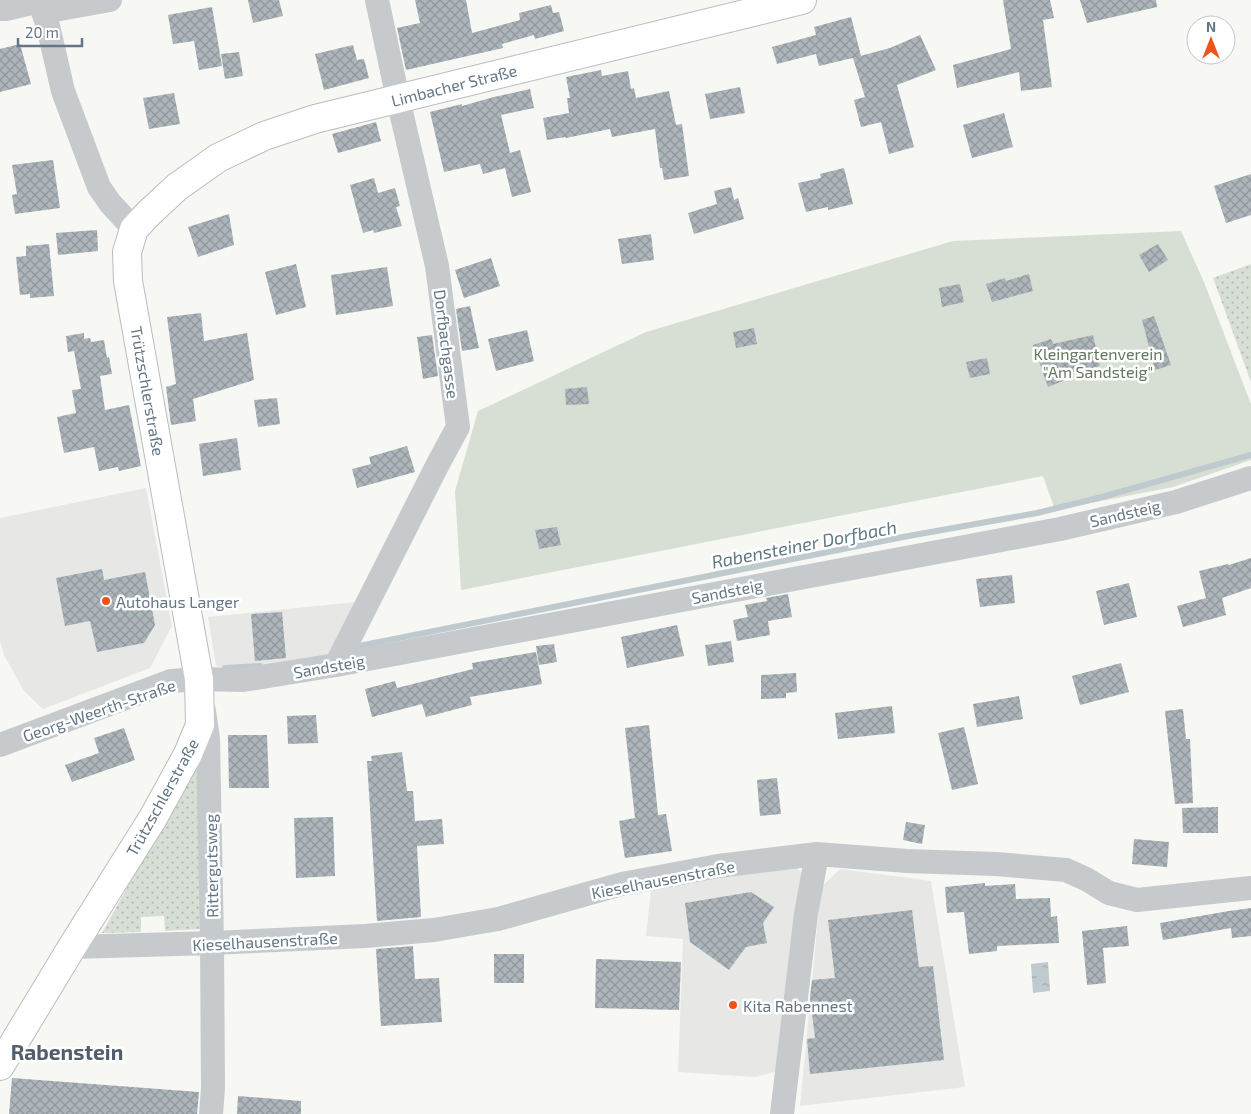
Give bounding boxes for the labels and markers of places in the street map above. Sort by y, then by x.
place label: Autohaus Langer [116,592,240,611]
marker: Autohaus Langer [100,595,112,607]
place label: Kita Rabennest [743,996,853,1015]
marker: Kita Rabennest [727,999,739,1011]

